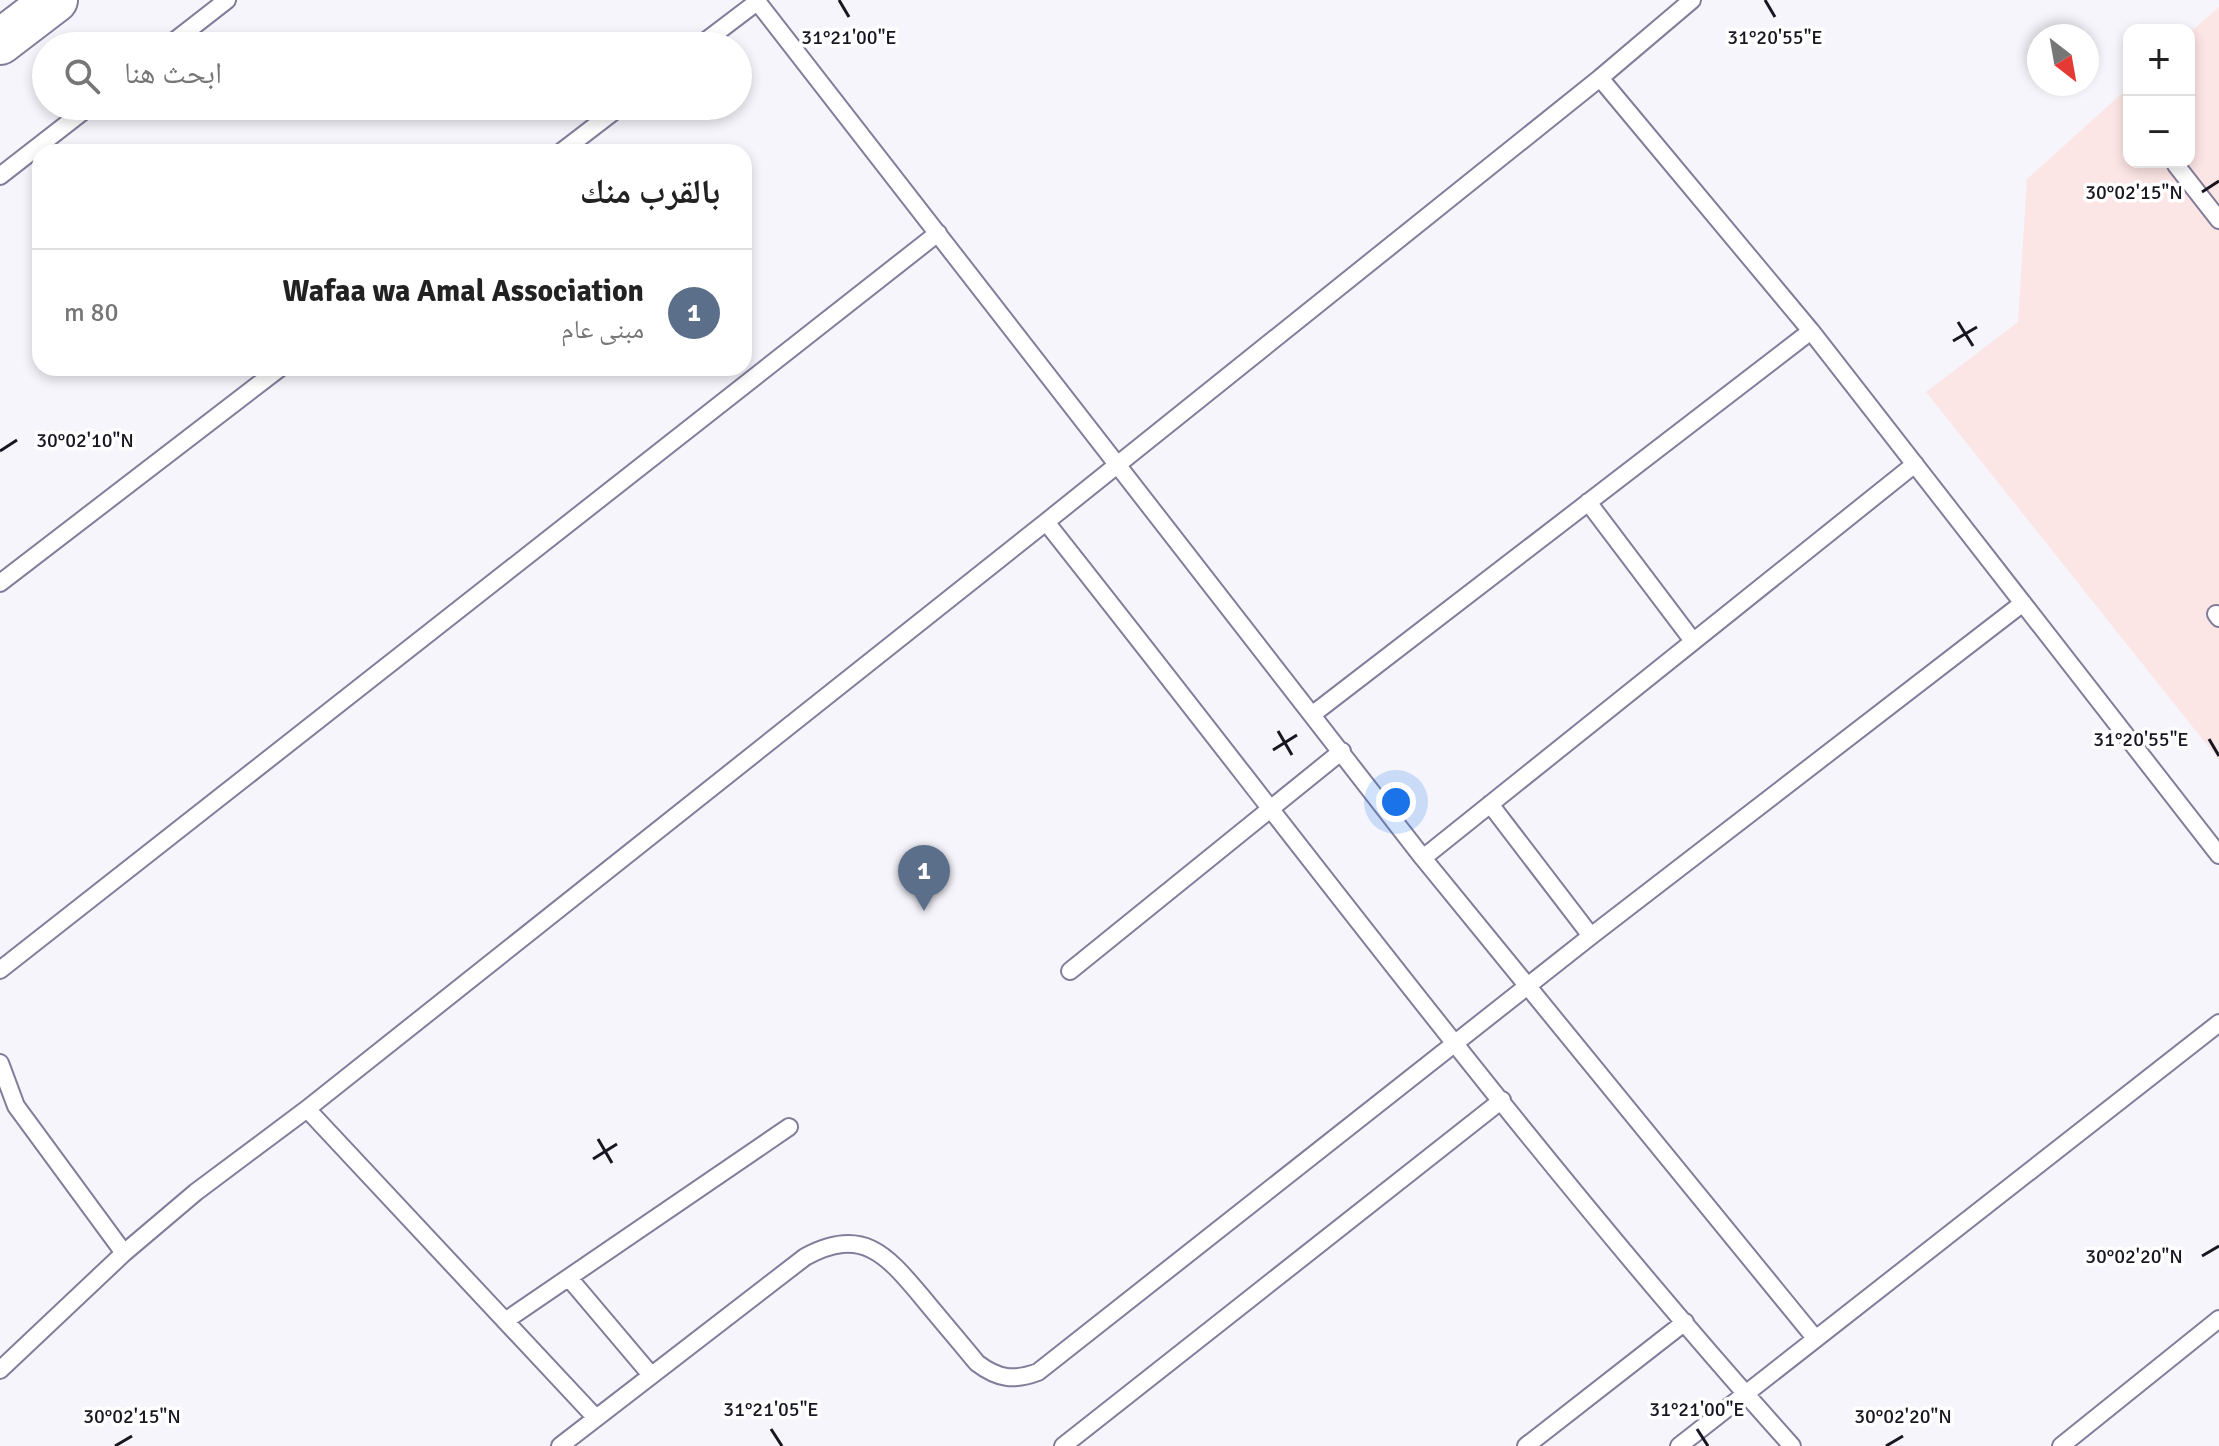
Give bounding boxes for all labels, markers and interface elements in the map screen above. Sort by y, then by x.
north arrow [2027,24,2099,96]
map controls [2123,24,2195,168]
button: + [2123,24,2195,96]
text: 31°21'00"E [801,25,897,50]
text: 31°20'55"E [1727,25,1823,50]
search box [32,32,752,120]
icon: search [60,54,104,98]
text: ابحث هنا [124,55,222,92]
button: − [2123,96,2195,168]
text: بالقرب منك [580,171,720,213]
text: 30°02'15"N [2085,180,2183,205]
text: Wafaa wa Amal Association [283,273,644,310]
text: 80 m [64,297,119,329]
text: 1 [687,297,701,329]
text: مبنى عام [561,314,644,346]
text: 30°02'10"N [36,428,134,453]
text: 31°20'55"E [2093,727,2189,752]
your location [1376,782,1416,822]
pin: 1 [898,845,950,911]
text: 30°02'20"N [2085,1244,2183,1269]
text: 31°21'05"E [723,1397,819,1422]
text: 31°21'00"E [1649,1397,1745,1422]
text: 30°02'15"N [83,1404,181,1429]
text: 30°02'20"N [1854,1404,1952,1429]

